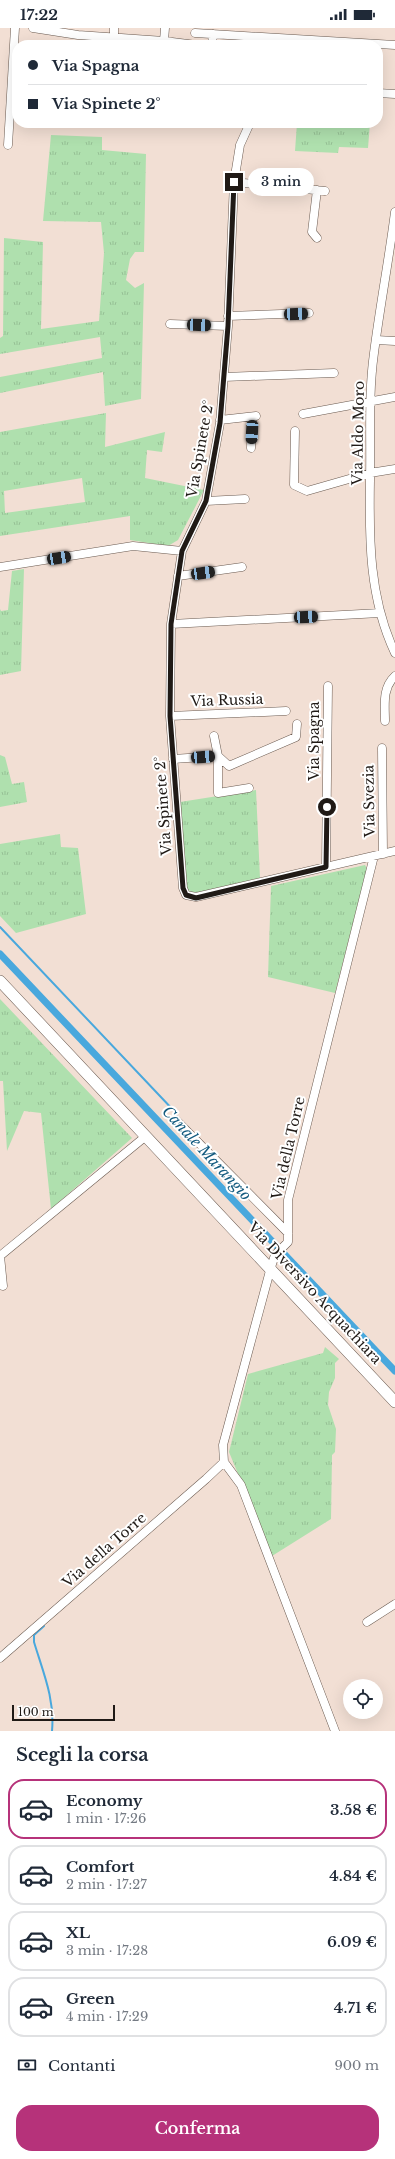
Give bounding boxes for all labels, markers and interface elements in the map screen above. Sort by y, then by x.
text: 17:22 [20,5,58,24]
text: Via Spagna [52,56,139,75]
text: Via Spinete 2° [52,94,161,113]
callout: 3 min [248,168,314,196]
route end [225,173,243,191]
text: 3 min [261,173,301,190]
car [284,308,308,320]
car [187,319,211,331]
street label: Via Aldo Moro [348,381,368,486]
street label: Via Spinete 2° [182,399,217,500]
car [245,420,259,444]
car [46,550,72,566]
car [190,565,216,581]
car [294,610,318,624]
street label: Via Russia [189,690,264,710]
street label: Via Spagna [305,701,323,782]
car [191,750,215,764]
street label: Via Spinete 2° [151,756,175,857]
street label: Via Svezia [359,764,379,838]
route start [318,798,336,816]
street label: Via della Torre [267,1095,309,1202]
water label: Canale Marangio [158,1102,256,1204]
street label: Via Diversivo Acquachiara [244,1218,386,1368]
street label: Via della Torre [58,1509,150,1592]
map controls [343,1679,383,1719]
button: locate [343,1679,383,1719]
scale bar [12,1703,115,1722]
text: 100 m [18,1705,54,1719]
text: Scegli la corsa [16,1744,149,1766]
icon: car [18,1791,54,1827]
text: Economy [66,1791,143,1810]
text: 3.58 € [330,1800,377,1819]
text: 1 min · 17:26 [66,1810,146,1827]
icon: car [18,1857,54,1893]
text: Comfort [66,1857,134,1876]
text: 4.84 € [329,1866,377,1885]
text: 2 min · 17:27 [66,1876,147,1893]
icon: car [18,1923,54,1959]
text: XL [66,1923,90,1942]
text: 6.09 € [327,1932,377,1951]
text: 3 min · 17:28 [66,1942,148,1959]
icon: car [18,1989,54,2025]
text: Green [66,1989,115,2008]
text: 4.71 € [334,1998,377,2017]
text: 4 min · 17:29 [66,2008,148,2025]
icon: cash [16,2054,38,2076]
text: Contanti [48,2056,115,2075]
text: 900 m [334,2057,379,2074]
button: Conferma [16,2105,379,2151]

